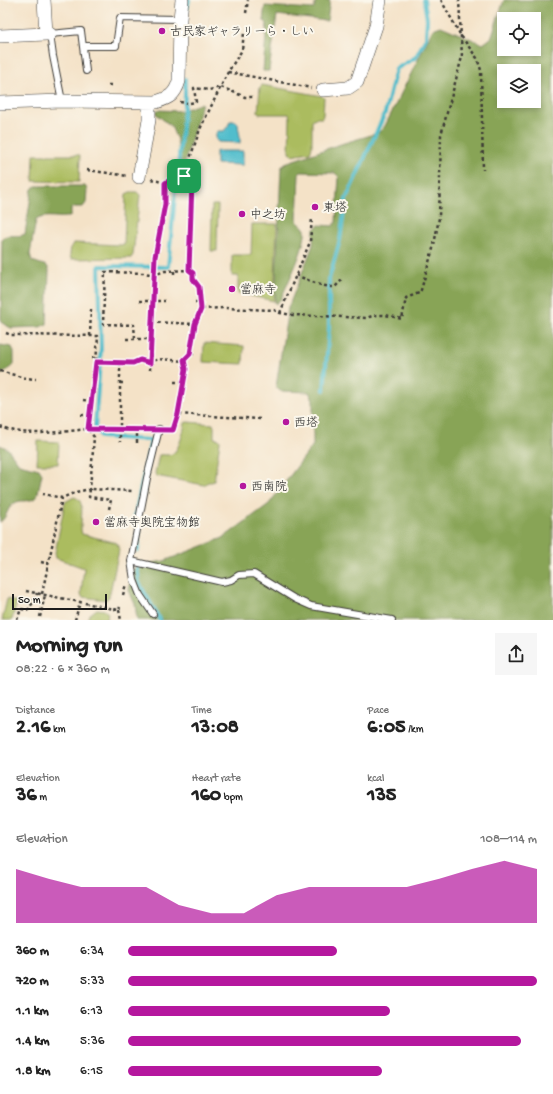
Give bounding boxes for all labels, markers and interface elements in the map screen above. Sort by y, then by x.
map controls [497,12,541,108]
button: locate [497,12,541,56]
place label: 古民家ギャラリーら・しい [170,25,314,40]
marker: 古民家ギャラリーら・しい [157,26,167,36]
button: layers [497,64,541,108]
pin [167,159,201,193]
icon: arrive [173,165,195,187]
place label: 東塔 [323,201,347,216]
marker: 東塔 [310,202,320,212]
place label: 中之坊 [250,208,286,223]
marker: 中之坊 [237,209,247,219]
place label: 當麻寺 [240,283,276,298]
marker: 當麻寺 [227,284,237,294]
place label: 西塔 [294,416,318,431]
marker: 西塔 [281,417,291,427]
place label: 西南院 [251,480,287,495]
marker: 西南院 [238,481,248,491]
place label: 當麻寺奥院宝物館 [104,516,200,531]
marker: 當麻寺奥院宝物館 [91,517,101,527]
scale bar [12,592,107,611]
text: 50 m [18,595,40,607]
button: share [495,633,537,675]
text: Morning run [16,634,122,660]
text: 08:22 · 6 × 360 m [16,662,110,677]
text: Distance [16,705,55,717]
text: Time [192,705,212,717]
text: Pace [367,705,389,717]
text: 2.16 [16,717,50,740]
text: 13:08 [192,717,239,740]
text: 6:05 [367,717,406,740]
text: km [50,724,66,736]
text: /km [406,724,424,736]
text: Elevation [16,773,60,785]
text: Heart rate [192,773,241,785]
text: kcal [367,773,385,785]
text: 36 [16,785,37,808]
text: 160 [192,785,221,808]
text: 135 [367,785,396,808]
text: m [37,792,47,804]
text: bpm [221,792,243,804]
text: Elevation [16,832,68,847]
text: 108–114 m [480,832,537,847]
text: 360 m [16,944,49,959]
text: 6:34 [80,944,104,959]
text: 720 m [16,974,49,989]
text: 5:33 [80,974,104,989]
text: 1.1 km [16,1004,49,1019]
text: 6:13 [80,1004,103,1019]
text: 1.4 km [16,1034,50,1049]
text: 5:36 [80,1034,104,1049]
text: 1.8 km [16,1064,51,1079]
text: 6:15 [80,1064,103,1079]

